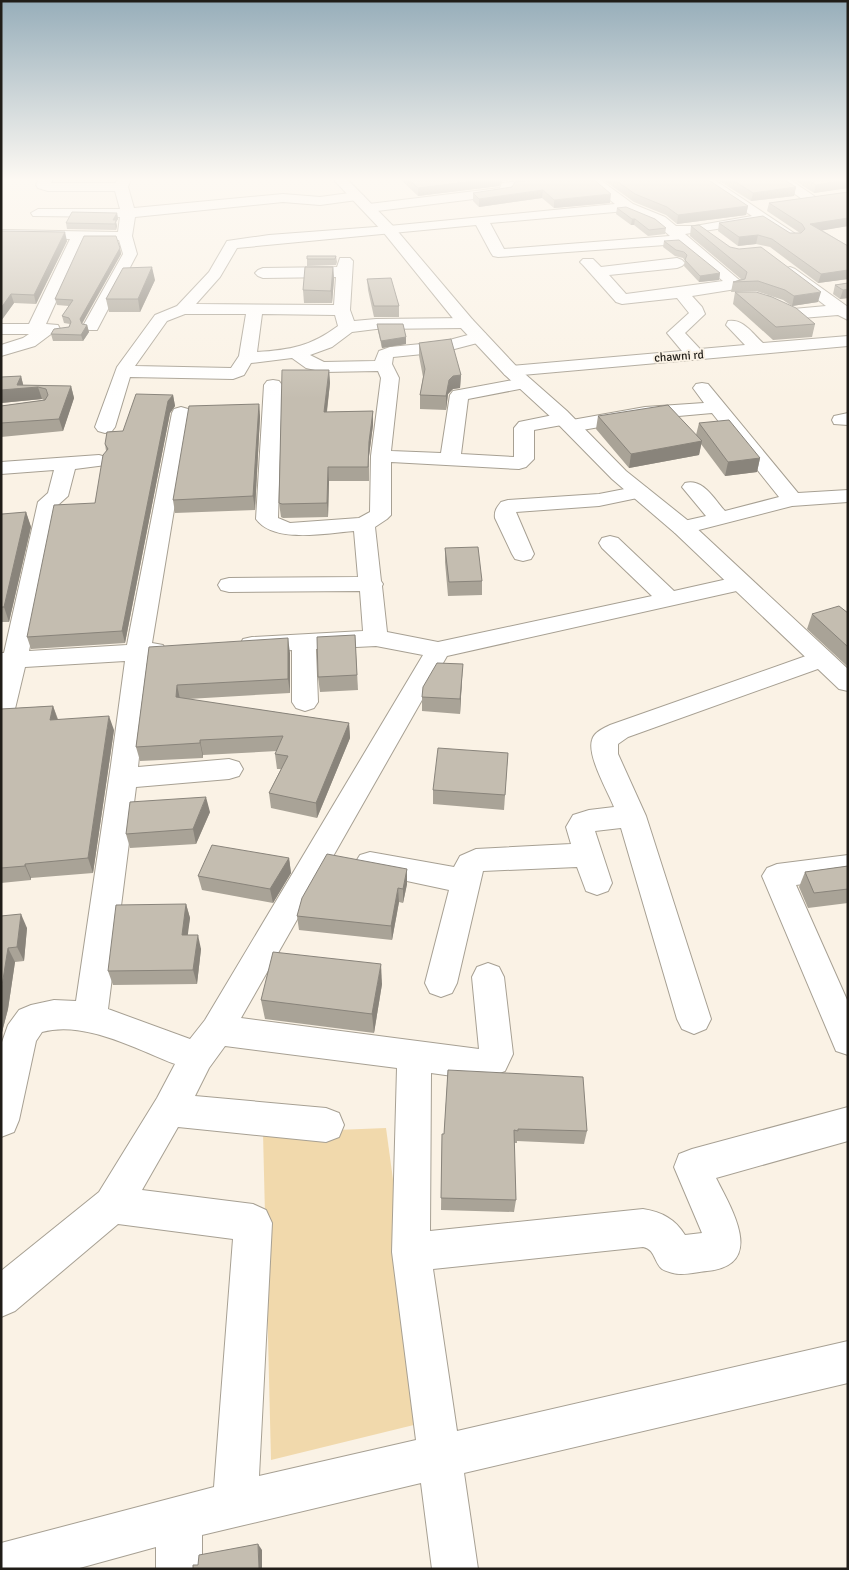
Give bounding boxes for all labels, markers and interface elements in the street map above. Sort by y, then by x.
street label: chawni rd [654,347,704,366]

